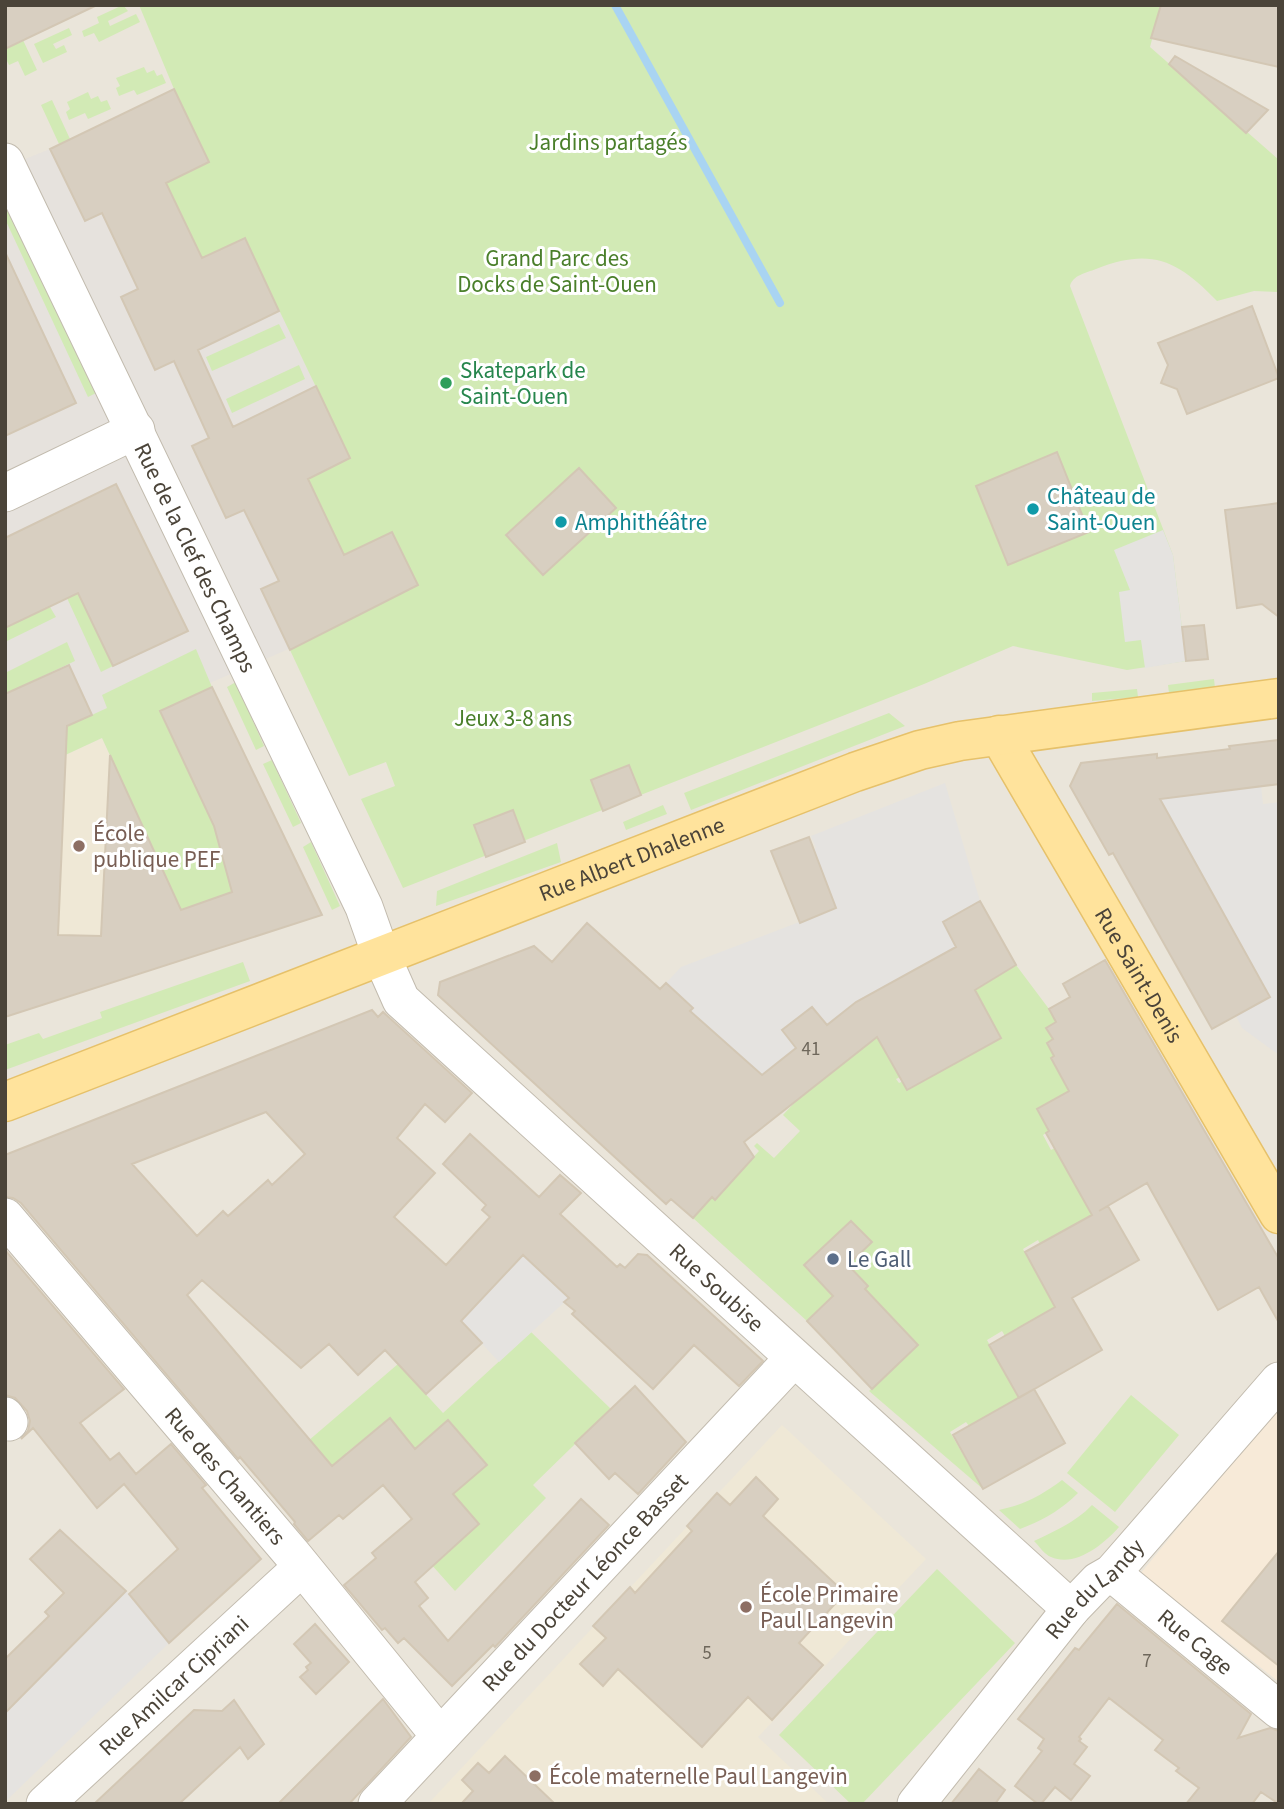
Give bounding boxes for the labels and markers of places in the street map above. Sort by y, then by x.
place label: Skatepark de Saint-Ouen [460,354,586,413]
marker: Skatepark de Saint-Ouen [438,375,454,391]
place label: Château de Saint-Ouen [1047,480,1155,539]
marker: Château de Saint-Ouen [1025,501,1041,517]
place label: Amphithéâtre [575,506,707,539]
marker: Amphithéâtre [553,514,569,530]
place label: École publique PEF [93,817,220,876]
marker: École publique PEF [71,838,87,854]
place label: Le Gall [847,1243,911,1276]
marker: Le Gall [825,1251,841,1267]
place label: École Primaire Paul Langevin [760,1578,898,1637]
marker: École Primaire Paul Langevin [738,1599,754,1615]
place label: École maternelle Paul Langevin [549,1760,848,1793]
marker: École maternelle Paul Langevin [527,1768,543,1784]

